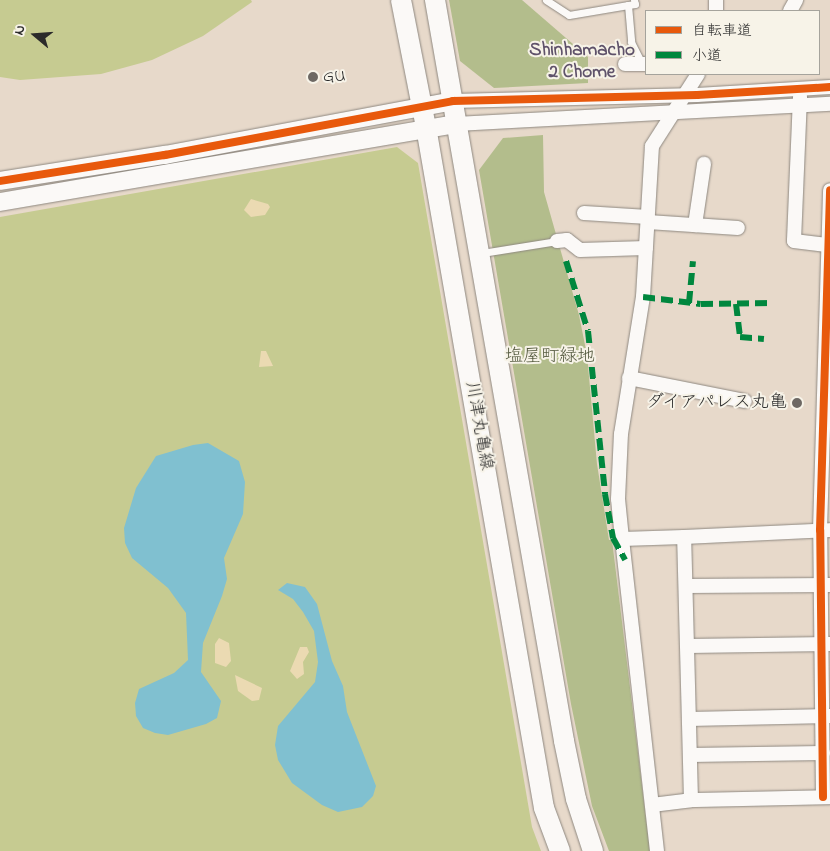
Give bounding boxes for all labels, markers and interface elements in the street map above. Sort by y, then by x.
north arrow [10,10,60,60]
legend [645,10,820,75]
text: 自転車道 [692,20,752,42]
text: N [9,22,32,38]
district label: Shinhamacho 2 Chome [529,40,635,84]
text: 小道 [692,45,722,67]
place label: GU [323,66,346,88]
marker: GU [307,71,319,83]
park label: 塩屋町緑地 [505,346,595,368]
street label: 川津丸亀線 [460,380,496,472]
place label: ダイアパレス丸亀 [643,392,787,414]
marker: ダイアパレス丸亀 [791,397,803,409]

